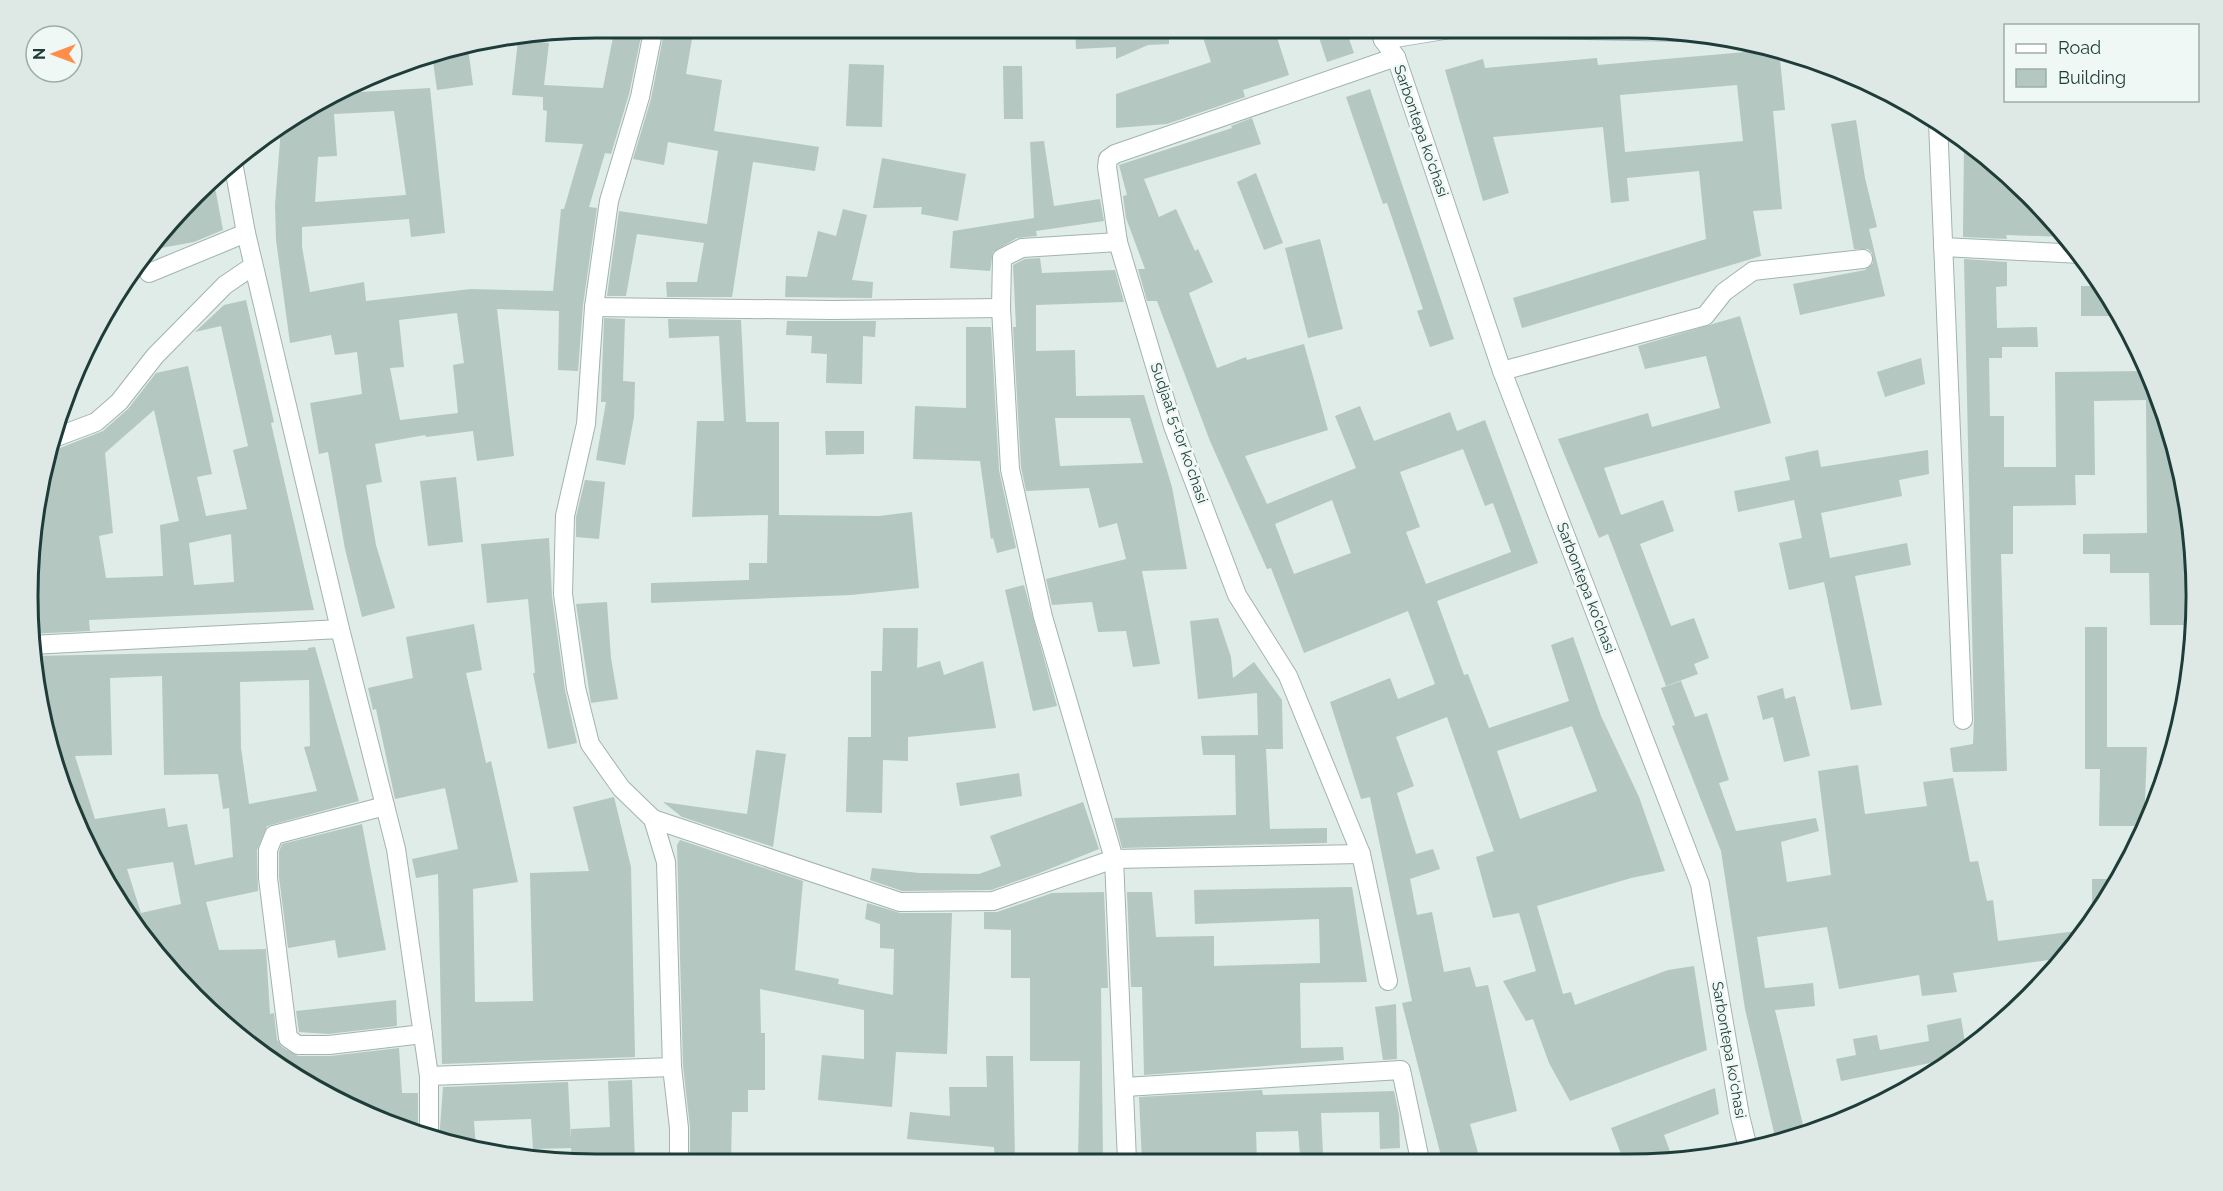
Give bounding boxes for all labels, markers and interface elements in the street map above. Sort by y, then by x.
north arrow [24,24,84,84]
legend [2004,24,2199,102]
text: Road [2058,37,2101,58]
text: N [30,48,49,60]
street label: Sarbontepa ko'chasi [1390,62,1452,200]
text: Building [2058,67,2126,88]
street label: Sudjaat 5-tor koʻchasi [1147,360,1211,506]
street label: Sarbontepa ko'chasi [1553,520,1619,656]
street label: Sarbontepa ko'chasi [1708,980,1750,1120]

